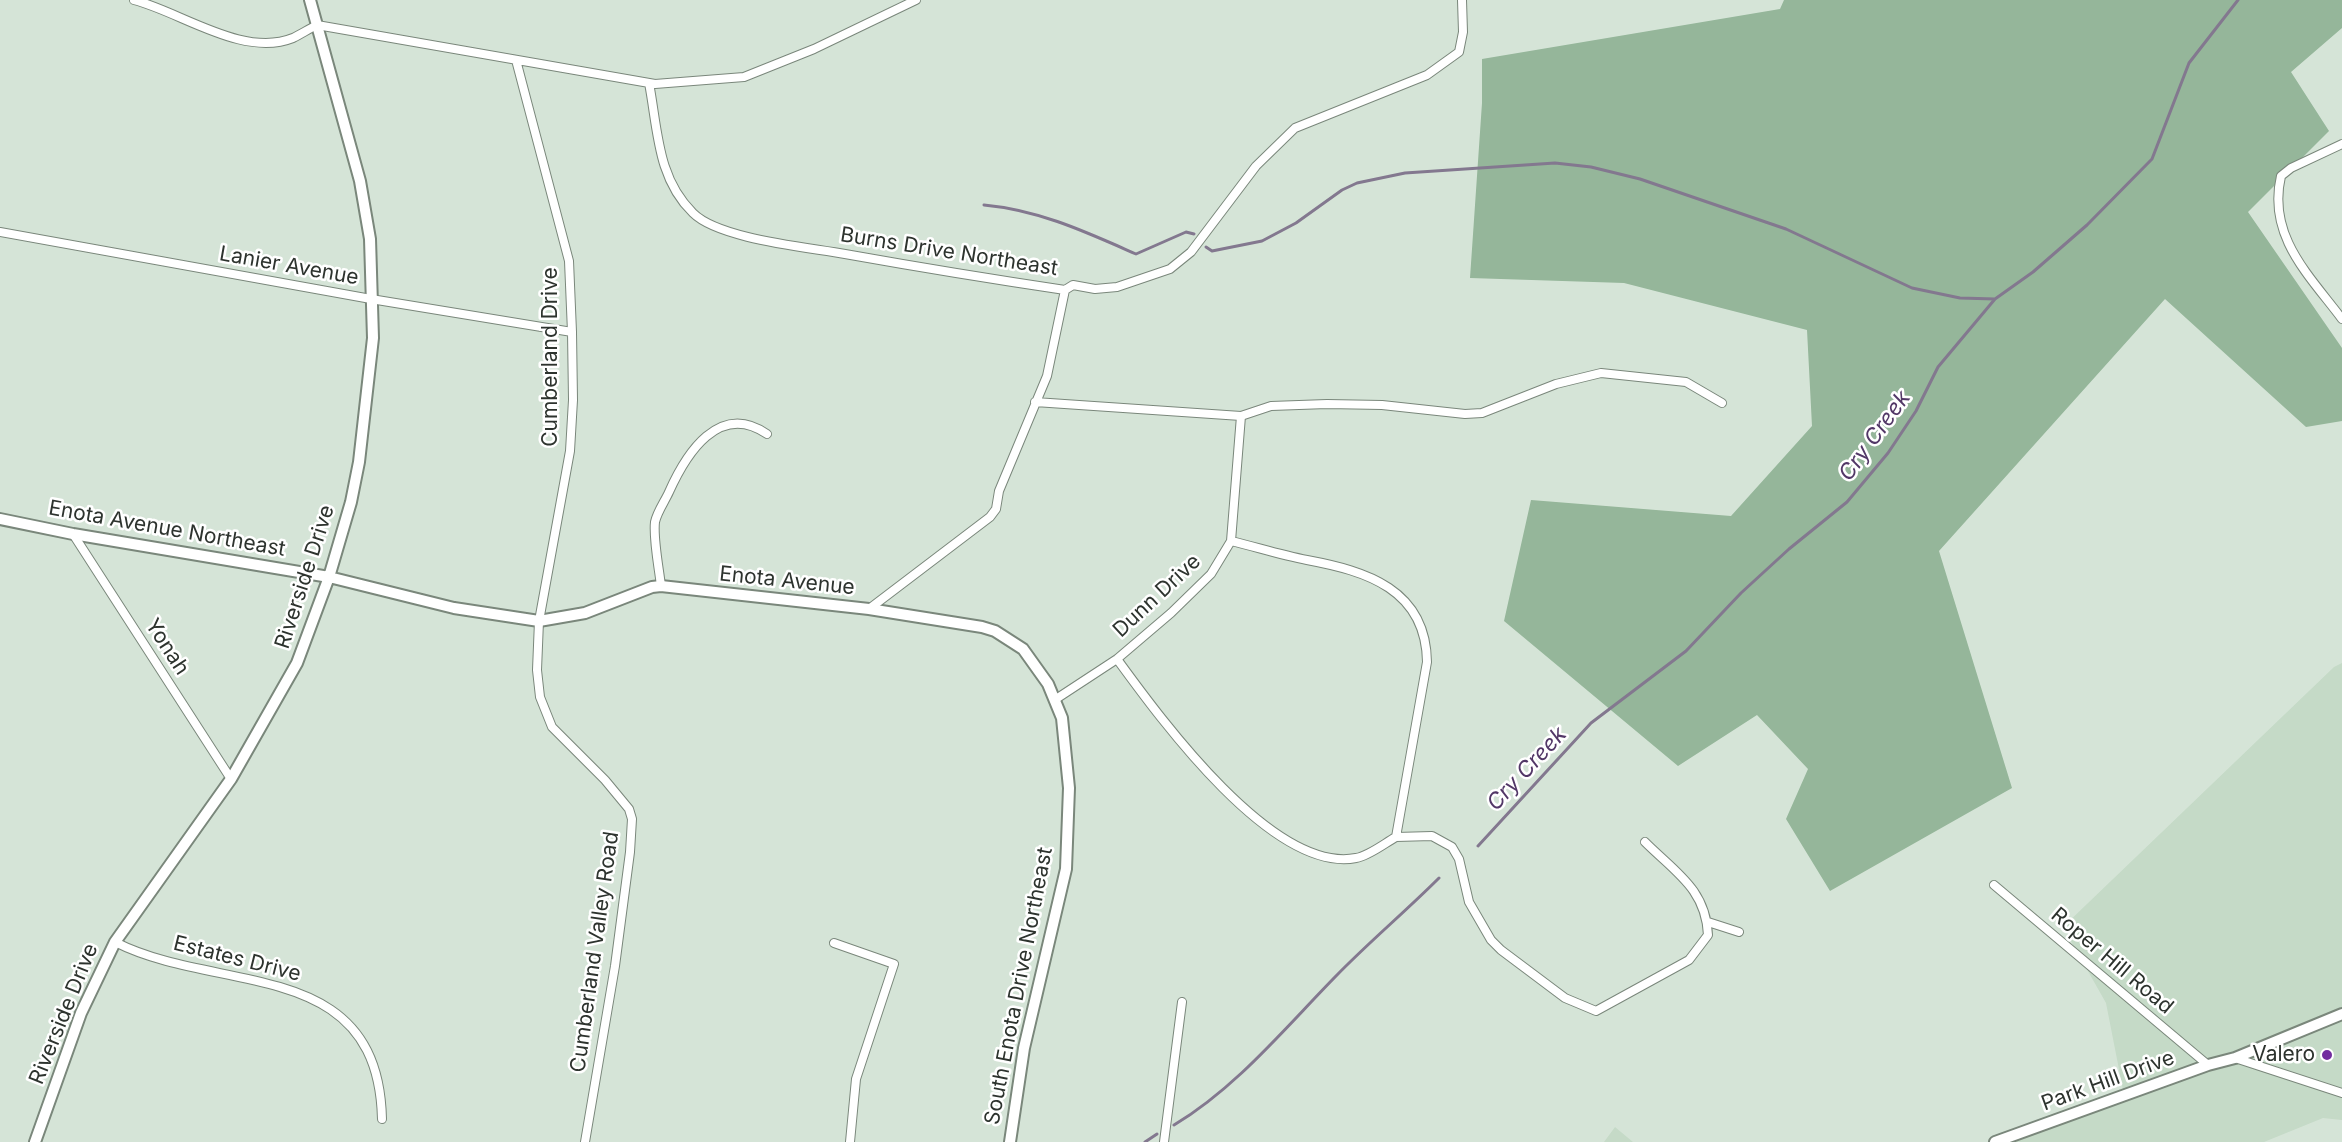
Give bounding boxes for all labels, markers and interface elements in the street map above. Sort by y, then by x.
street label: Burns Drive Northeast [838,222,1060,282]
street label: Lanier Avenue [217,241,361,291]
street label: Cumberland Drive [538,267,564,447]
water label: Cry Creek [1834,386,1916,486]
street label: Enota Avenue Northeast [47,496,287,562]
street label: Riverside Drive [270,502,340,652]
street label: Dunn Drive [1108,549,1206,643]
street label: Enota Avenue [718,561,856,601]
street label: Yonah [140,614,194,680]
water label: Cry Creek [1482,722,1572,816]
street label: Cumberland Valley Road [566,830,624,1074]
street label: South Enota Drive Northeast [980,845,1058,1127]
street label: Roper Hill Road [2046,902,2178,1020]
street label: Estates Drive [171,931,303,987]
street label: Riverside Drive [24,940,104,1088]
place label: Valero [2252,1042,2315,1068]
street label: Park Hill Drive [2038,1045,2178,1117]
marker: Valero [2320,1048,2334,1062]

